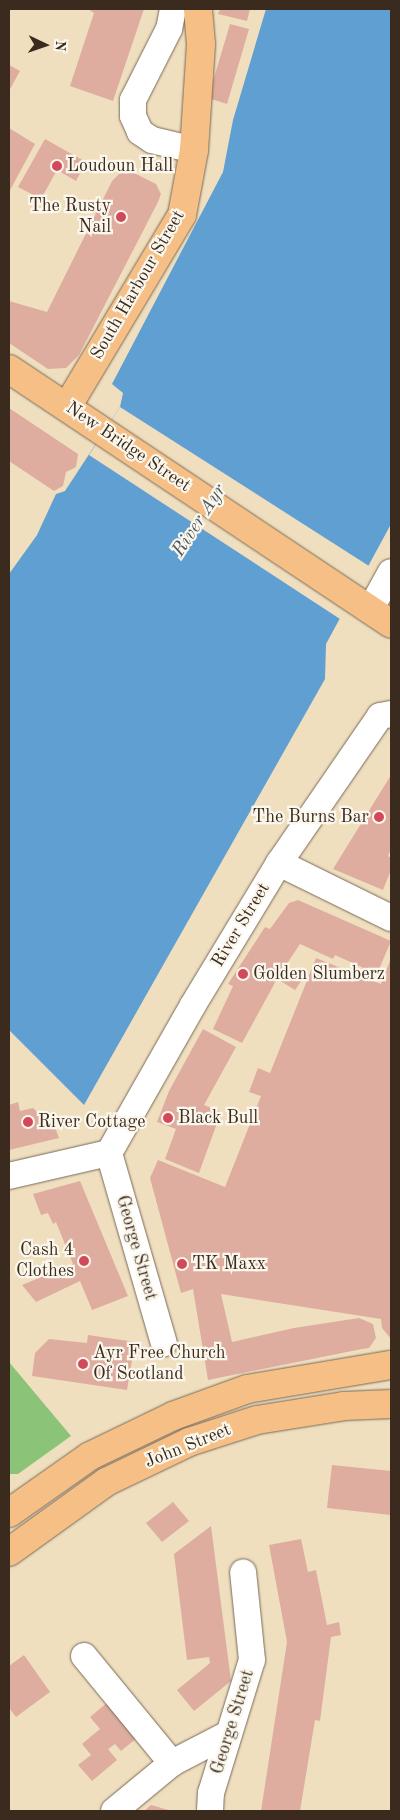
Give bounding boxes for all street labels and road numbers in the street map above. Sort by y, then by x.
street label: South Harbour Street [86,206,190,364]
street label: New Bridge Street [61,397,195,497]
street label: River Street [207,879,275,971]
street label: George Street [111,1193,161,1303]
street label: John Street [142,1419,234,1473]
street label: George Street [207,1667,259,1777]

